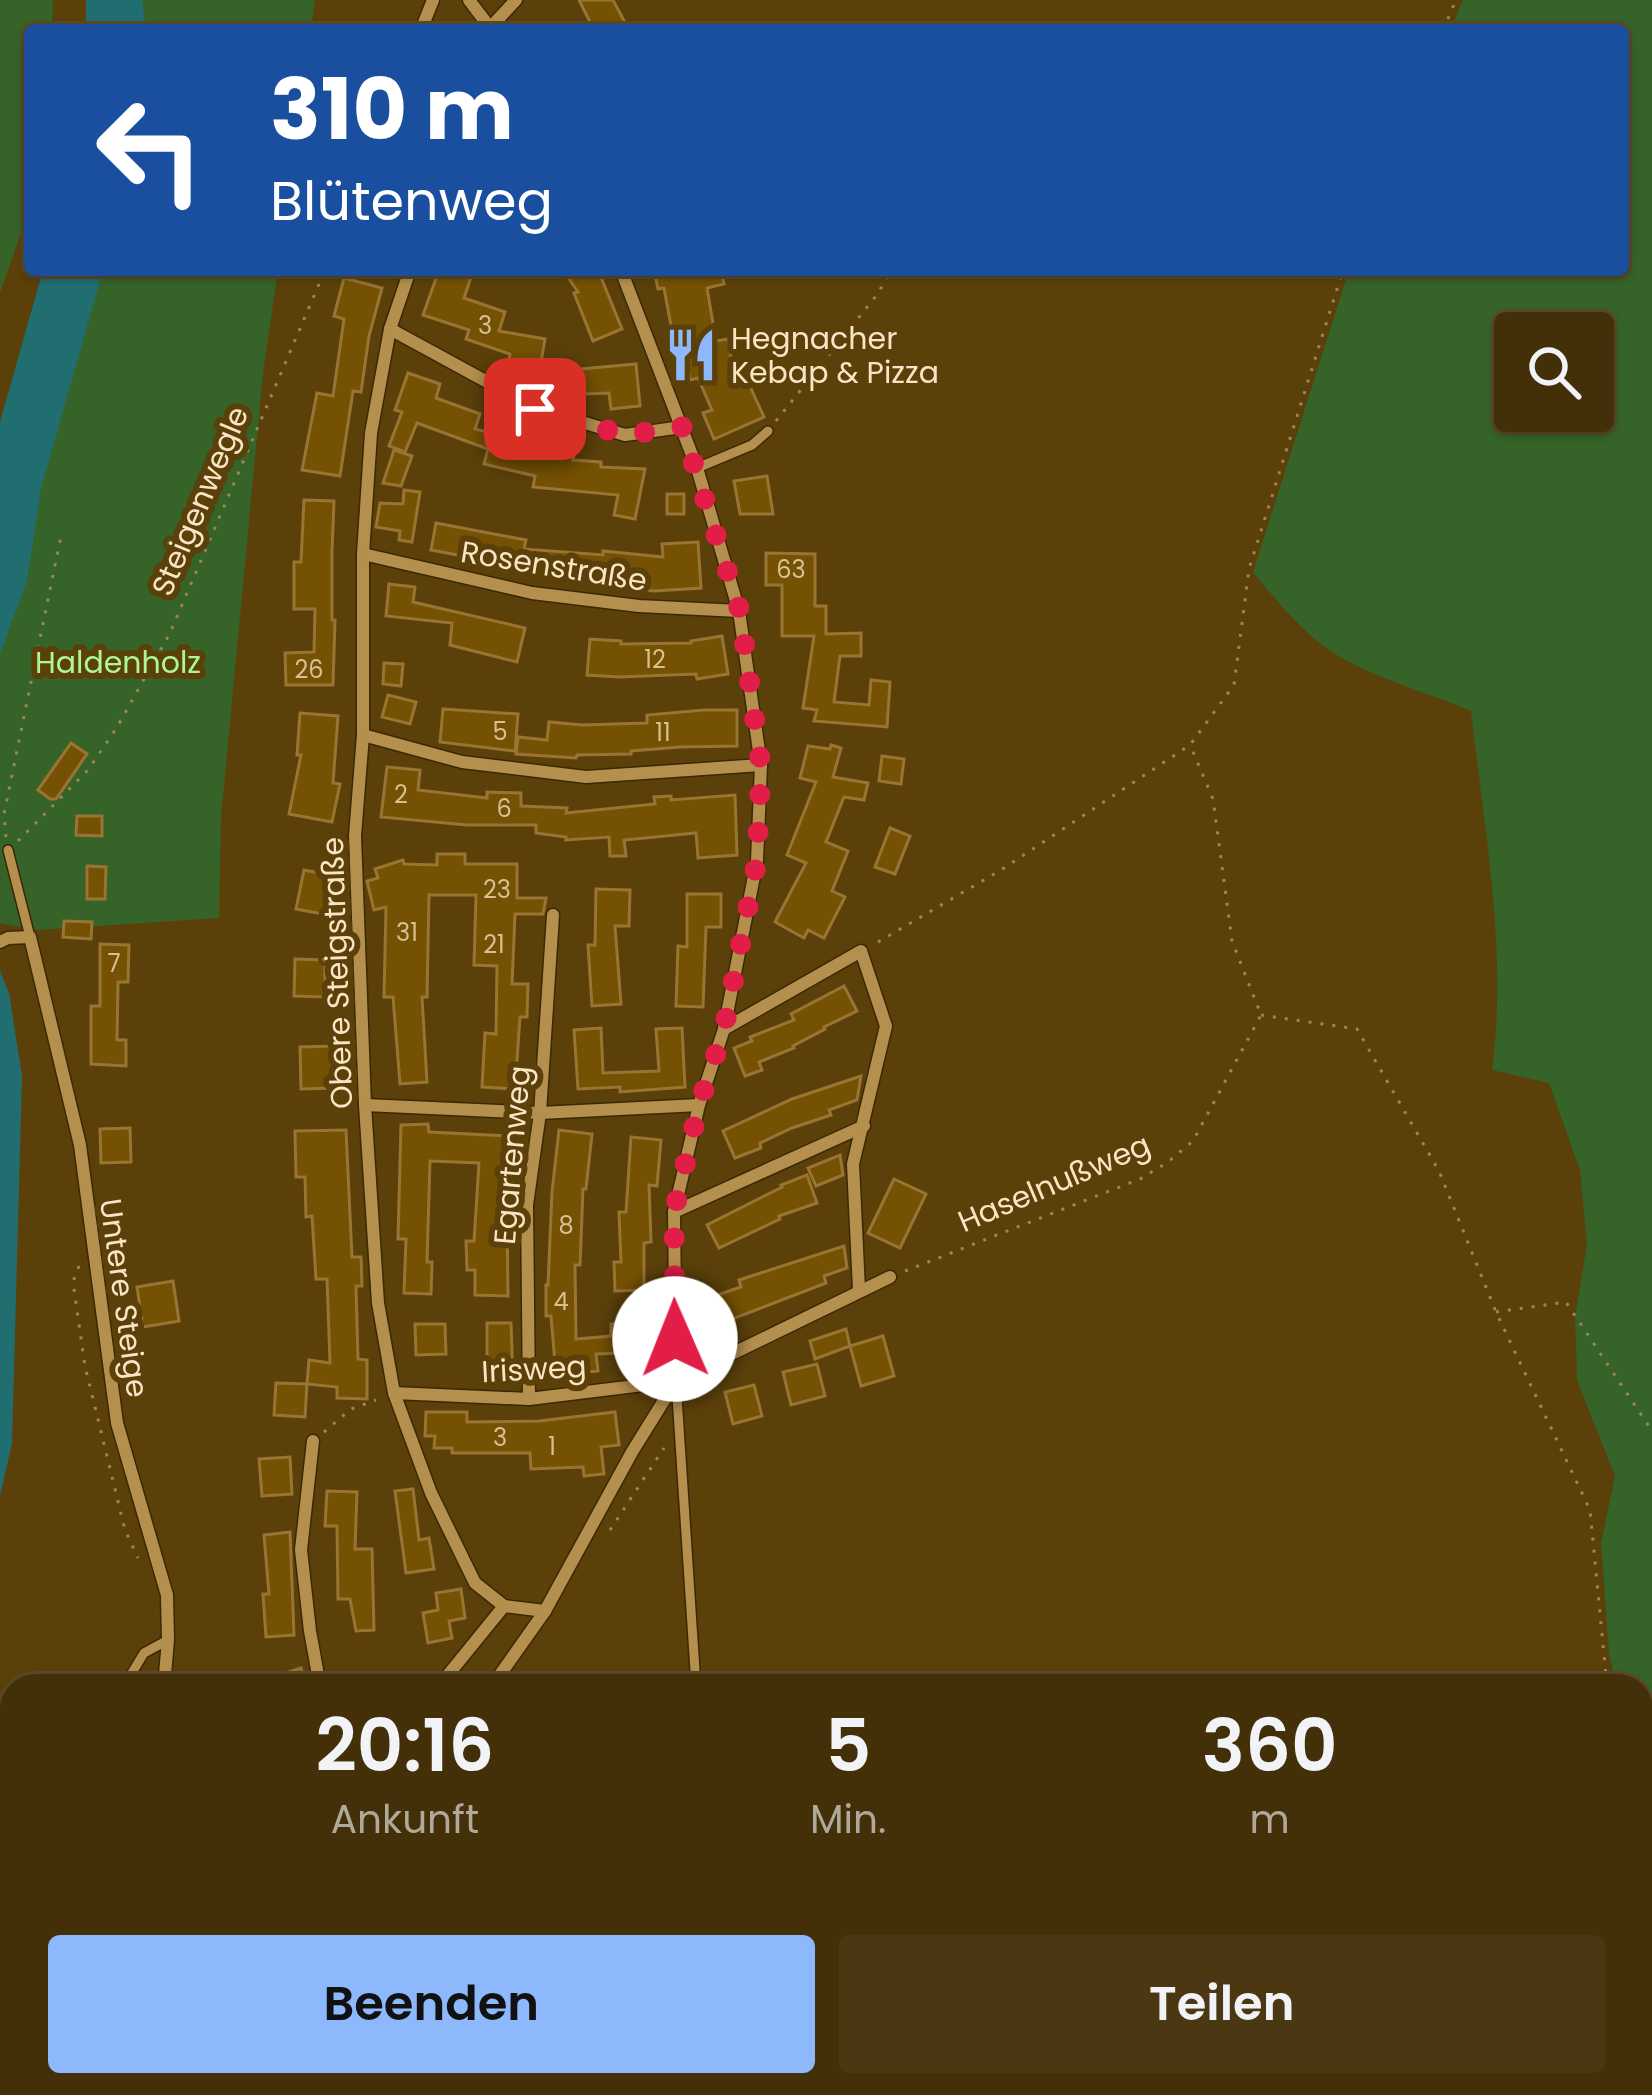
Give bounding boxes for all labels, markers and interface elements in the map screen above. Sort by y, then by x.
text: 310 m [270,51,514,168]
icon: left [72,72,228,228]
text: Blütenweg [270,163,553,239]
house number: 3 [478,309,492,342]
map controls [1494,312,1614,432]
button: search [1494,312,1614,432]
place label: Hegnacher Kebap & Pizza [731,317,939,394]
restaurant icon: Hegnacher Kebap & Pizza [662,326,720,384]
pin [484,358,586,460]
icon: arrive [502,376,568,442]
street label: Steigenwegle [141,400,259,602]
street label: Rosenstraße [458,530,650,602]
house number: 63 [776,553,806,586]
park label: Haldenholz [35,641,201,684]
house number: 12 [644,643,666,676]
house number: 26 [294,653,324,686]
house number: 5 [492,715,508,748]
house number: 11 [655,716,671,749]
house number: 2 [394,778,408,811]
house number: 6 [496,792,512,825]
street label: Obere Steigstraße [311,836,363,1110]
house number: 23 [483,873,511,906]
house number: 31 [396,916,418,949]
house number: 21 [483,928,505,961]
house number: 7 [107,947,121,980]
street label: Egartenweg [483,1064,541,1246]
street label: Haselnußweg [951,1123,1157,1243]
street label: Untere Steige [89,1196,159,1400]
house number: 8 [558,1209,574,1242]
position arrow [612,1276,738,1402]
house number: 4 [553,1285,569,1318]
street label: Irisweg [480,1345,588,1393]
house number: 3 [493,1421,507,1454]
house number: 1 [548,1430,556,1463]
text: 20:16 [316,1695,494,1796]
text: 5 [825,1695,871,1796]
text: 360 [1202,1695,1337,1796]
text: Ankunft [331,1792,479,1847]
text: Min. [810,1792,886,1847]
text: m [1250,1792,1290,1847]
button: Beenden [48,1935,815,2073]
button: Teilen [839,1935,1605,2073]

